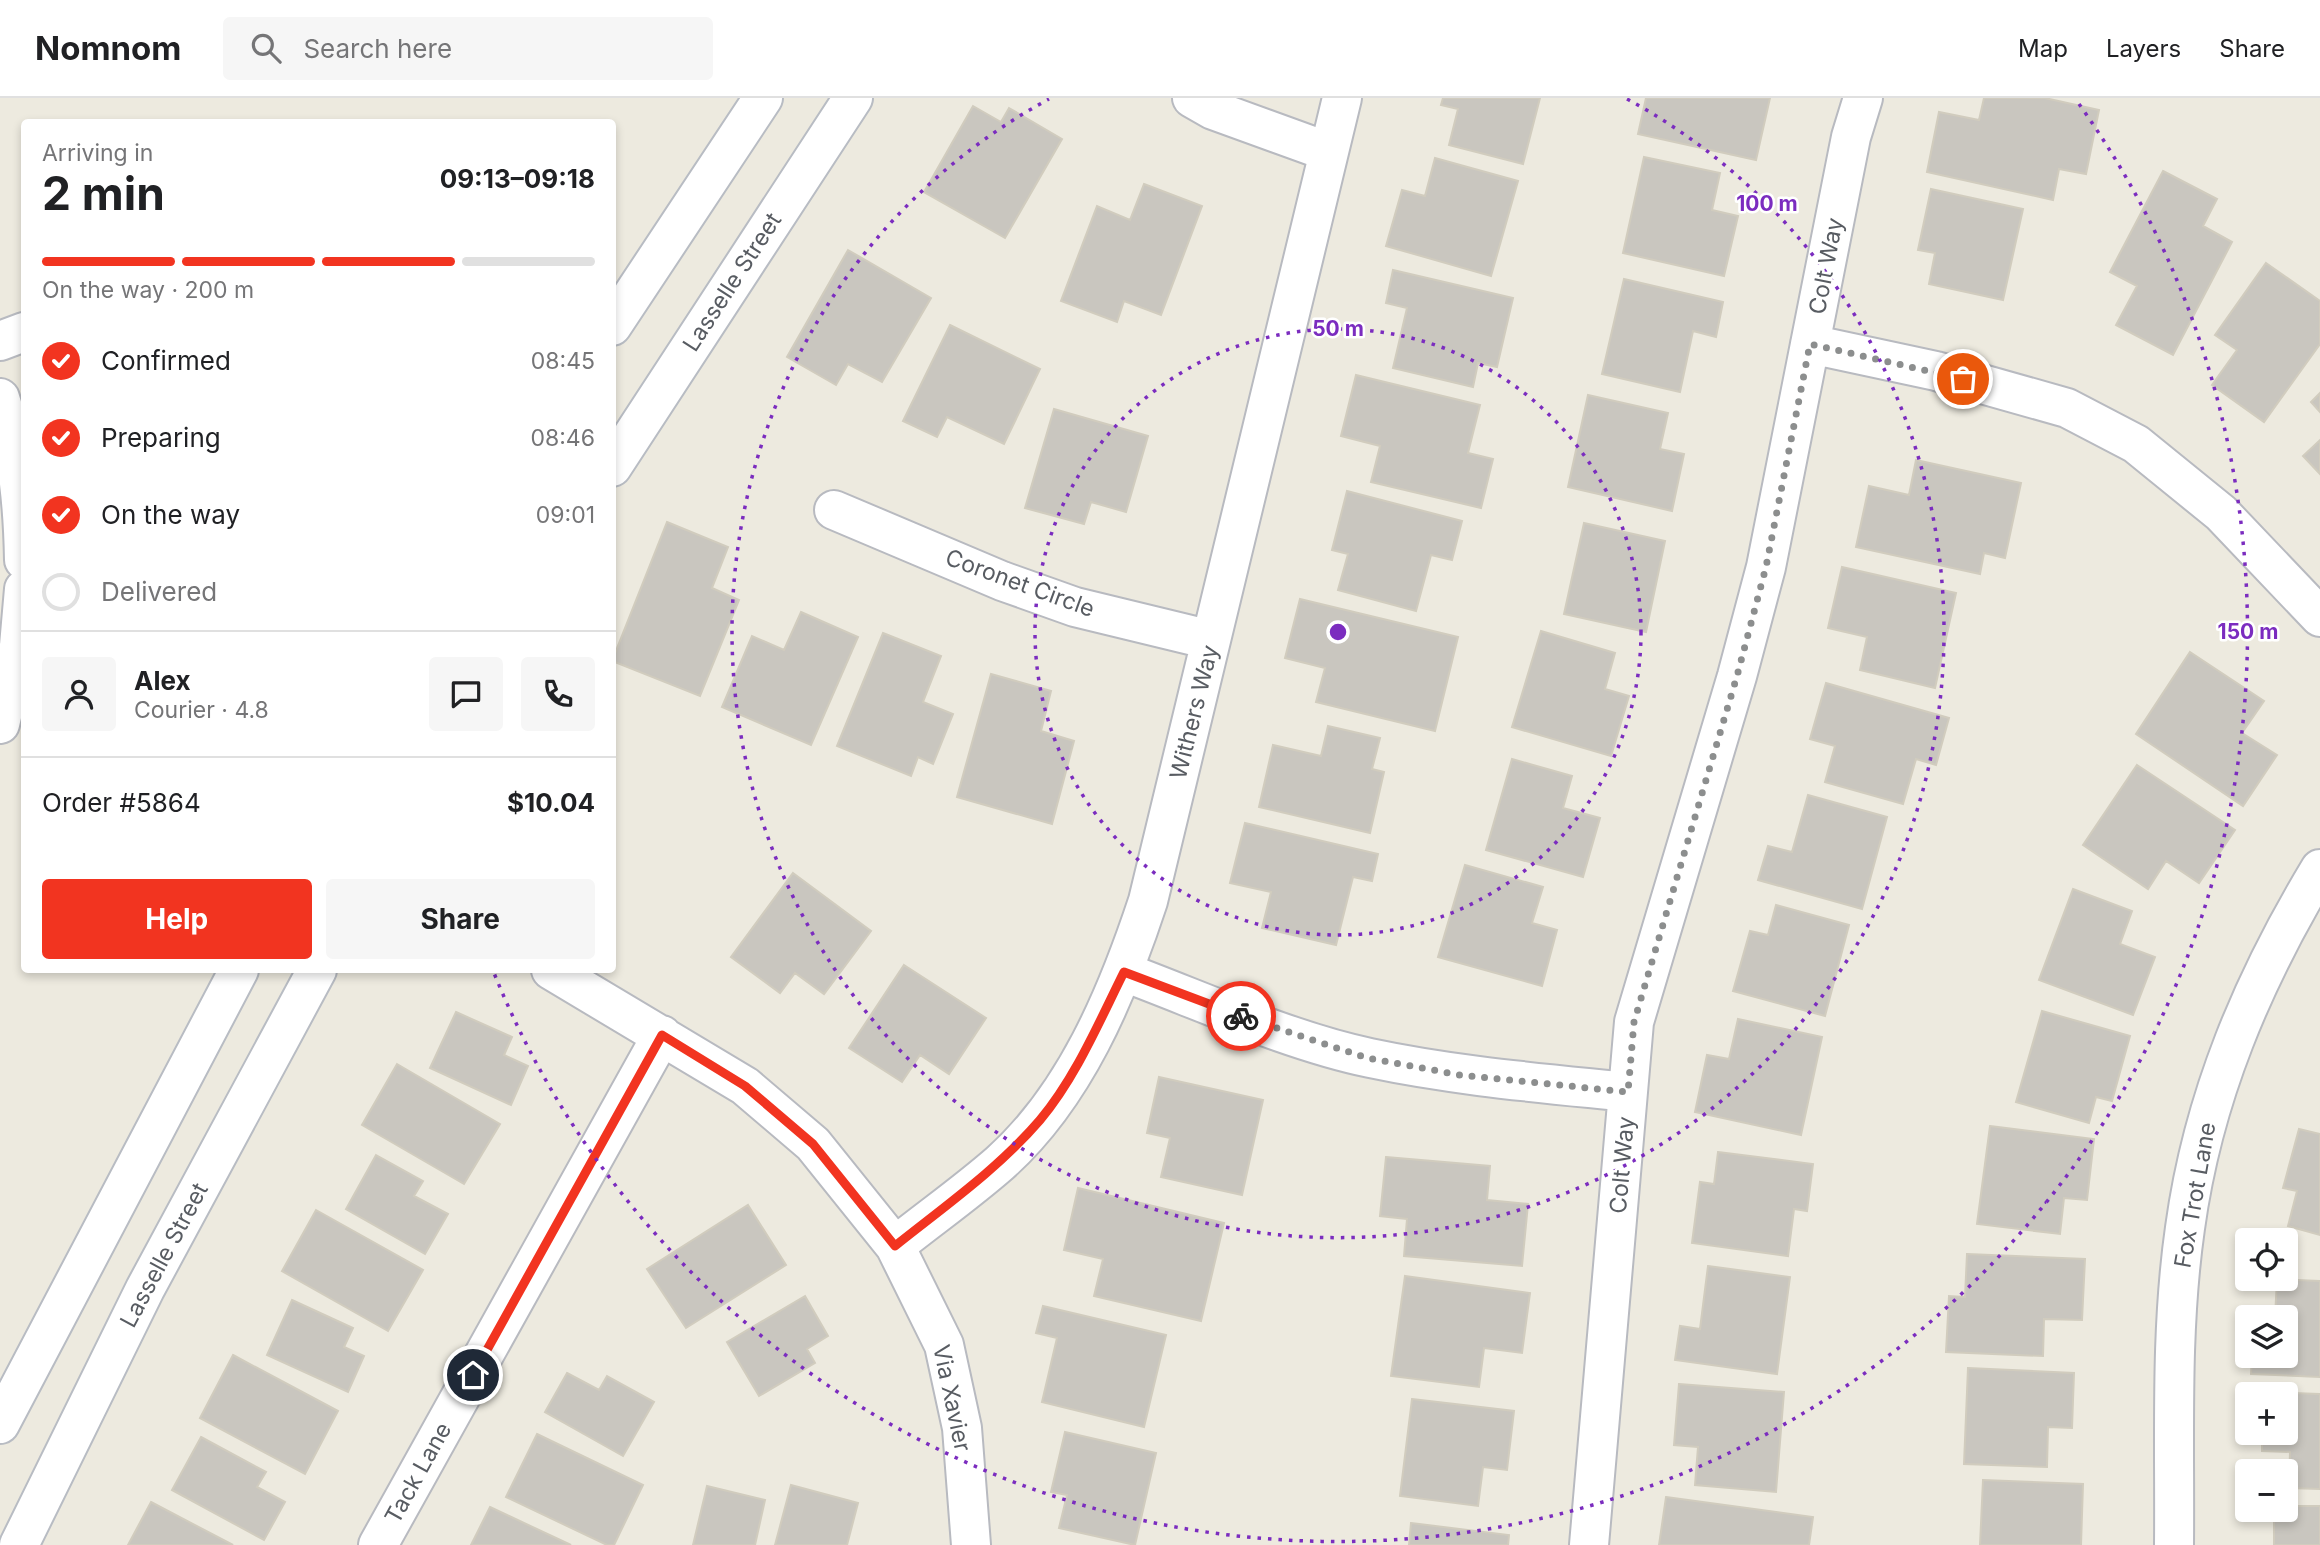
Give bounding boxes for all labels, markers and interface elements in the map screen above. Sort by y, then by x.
search box [223,17,713,80]
text: Nomnom [35,28,181,68]
icon: search [247,29,285,67]
text: Search here [303,33,452,64]
text: Map [2018,34,2068,63]
text: Layers [2106,34,2181,63]
text: Share [2219,34,2285,63]
text: Arriving in [42,139,153,167]
text: 09:13–09:18 [440,163,595,194]
text: 2 min [42,165,165,221]
text: 100 m [1736,191,1798,216]
street label: Lasselle Street [677,207,787,357]
street label: Colt Way [1803,215,1849,317]
text: On the way · 200 m [42,276,254,304]
text: 50 m [1312,316,1364,341]
icon: check [42,342,80,380]
text: Confirmed [101,345,231,376]
text: 08:45 [531,347,595,375]
pin [1933,349,1993,409]
icon: bag [1944,360,1982,398]
icon: check [42,419,80,457]
text: Preparing [101,422,221,453]
text: 08:46 [531,424,595,452]
icon: check [42,496,80,534]
text: On the way [101,499,240,530]
text: 09:01 [536,501,595,529]
street label: Coronet Circle [942,543,1098,623]
text: Delivered [101,576,217,607]
text: 150 m [2218,619,2278,644]
centre of rings [1326,620,1350,644]
street label: Withers Way [1164,642,1224,782]
button: person [42,657,116,731]
button: chat [429,657,503,731]
button: phone [521,657,595,731]
text: Alex [134,665,191,696]
text: Courier · 4.8 [134,696,269,724]
text: Order #5864 [42,787,201,818]
text: $10.04 [507,787,595,818]
button: Help [42,879,312,959]
button: Share [326,879,595,959]
courier [1206,981,1276,1051]
icon: bike [1222,997,1260,1035]
street label: Colt Way [1604,1115,1640,1215]
street label: Fox Trot Lane [2168,1120,2222,1270]
street label: Lasselle Street [114,1178,214,1332]
map controls [2235,1228,2298,1522]
button: locate [2235,1228,2298,1291]
button: layers [2235,1305,2298,1368]
street label: Via Xavier [927,1342,977,1454]
pin [443,1345,503,1405]
icon: home [454,1356,492,1394]
button: + [2235,1382,2298,1445]
street label: Tack Lane [379,1418,457,1528]
button: − [2235,1459,2298,1522]

